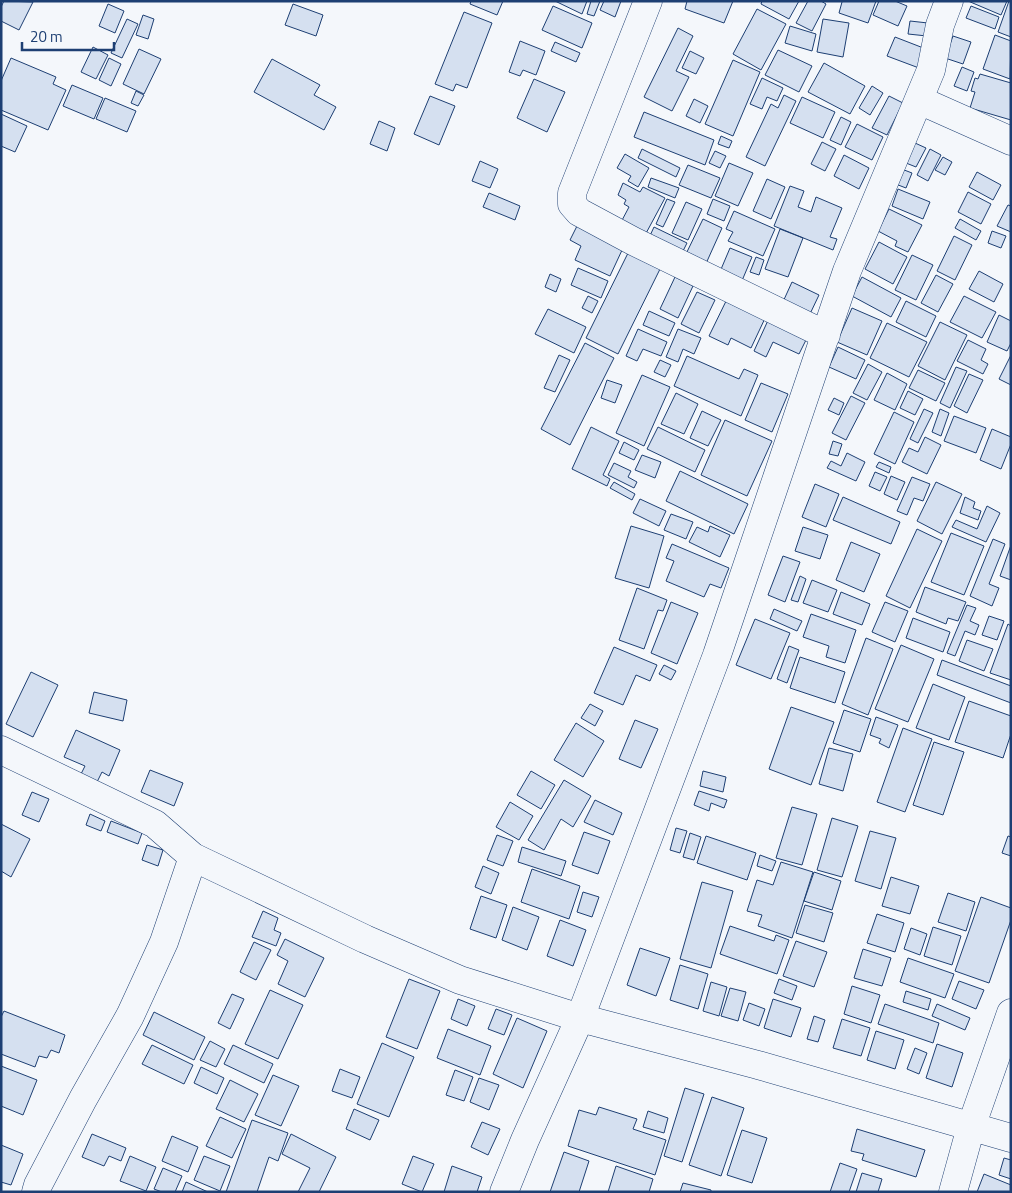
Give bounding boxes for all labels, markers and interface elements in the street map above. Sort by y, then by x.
scale bar [22,20,115,52]
text: 20 m [30,25,63,48]

